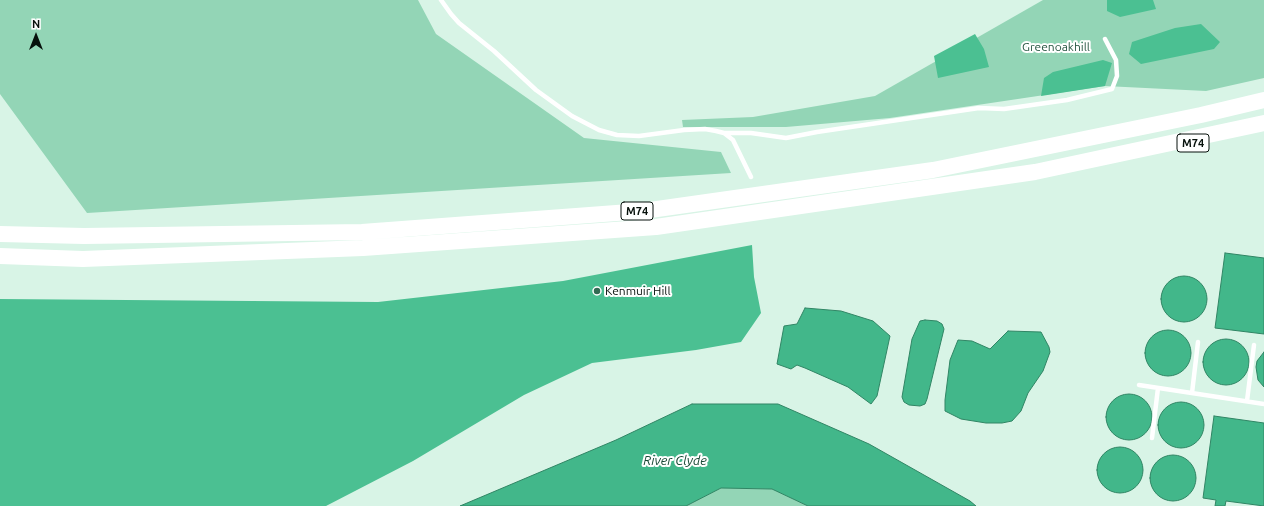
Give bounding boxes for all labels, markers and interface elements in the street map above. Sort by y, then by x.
north arrow [16,16,56,56]
text: N [32,18,40,30]
park label: Greenoakhill [1022,40,1090,54]
road number: M74 [1177,134,1209,152]
road number: M74 [621,202,653,220]
place label: Kenmuir Hill [605,284,671,298]
marker: Kenmuir Hill [592,286,602,296]
water label: River Clyde [643,453,707,469]

